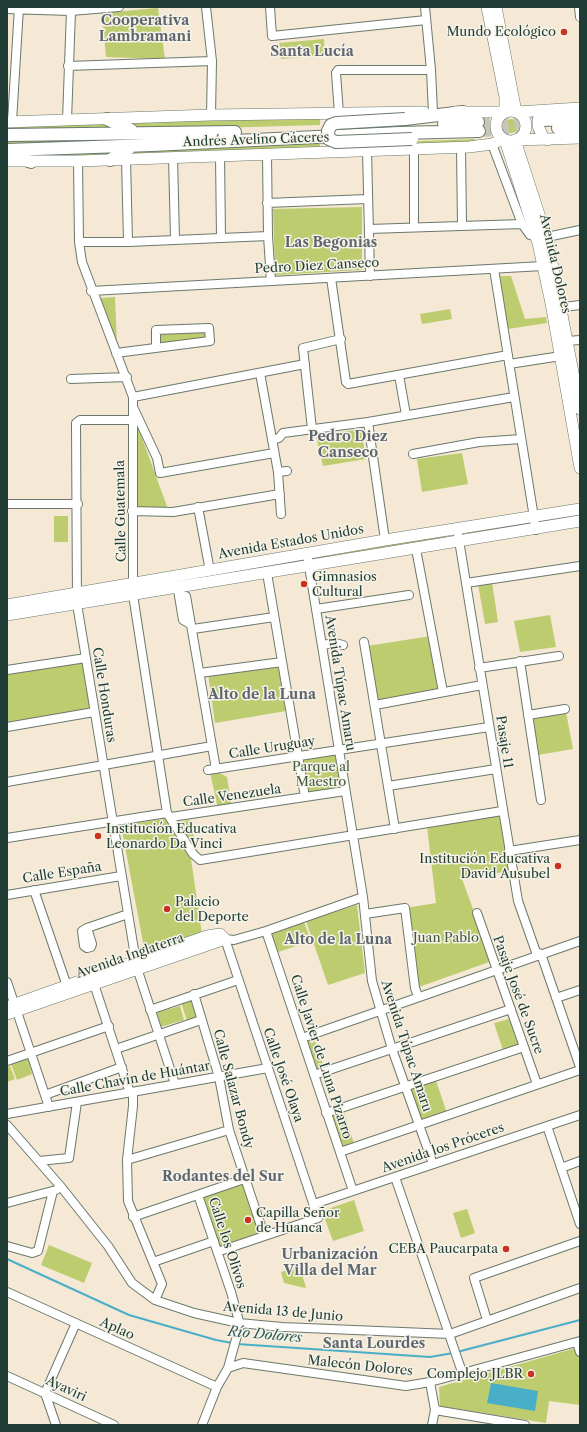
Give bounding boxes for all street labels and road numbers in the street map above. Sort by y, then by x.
street label: Andrés Avelino Cáceres [182,130,330,150]
street label: Avenida Dolores [536,213,574,315]
street label: Pedro Diez Canseco [254,255,380,277]
street label: Calle Guatemala [112,460,130,562]
street label: Avenida Estados Unidos [217,522,365,562]
street label: Avenida Túpac Amaru [322,614,358,752]
street label: Calle Honduras [89,646,119,744]
street label: Pasaje 11 [492,715,516,769]
street label: Calle Uruguay [228,733,316,763]
street label: Calle Venezuela [182,781,282,811]
street label: Calle España [21,859,103,887]
street label: Avenida Inglaterra [74,930,186,982]
street label: Pasaje José de Sucre [489,934,547,1056]
street label: Calle Javier de Luna Pizarro [287,973,355,1141]
street label: Avenida Túpac Amaru [377,978,435,1114]
street label: Calle José Olaya [260,1026,306,1124]
street label: Calle Salazar Bondy [209,1027,257,1151]
street label: Calle Chavín de Huántar [59,1058,211,1100]
street label: Avenida los Próceres [380,1120,506,1176]
street label: Calle los Olivos [205,1195,249,1291]
street label: Avenida 13 de Junio [222,1299,344,1325]
street label: Aplao [97,1314,137,1344]
street label: Malecón Dolores [306,1353,414,1379]
street label: Ayaviri [43,1373,89,1405]

